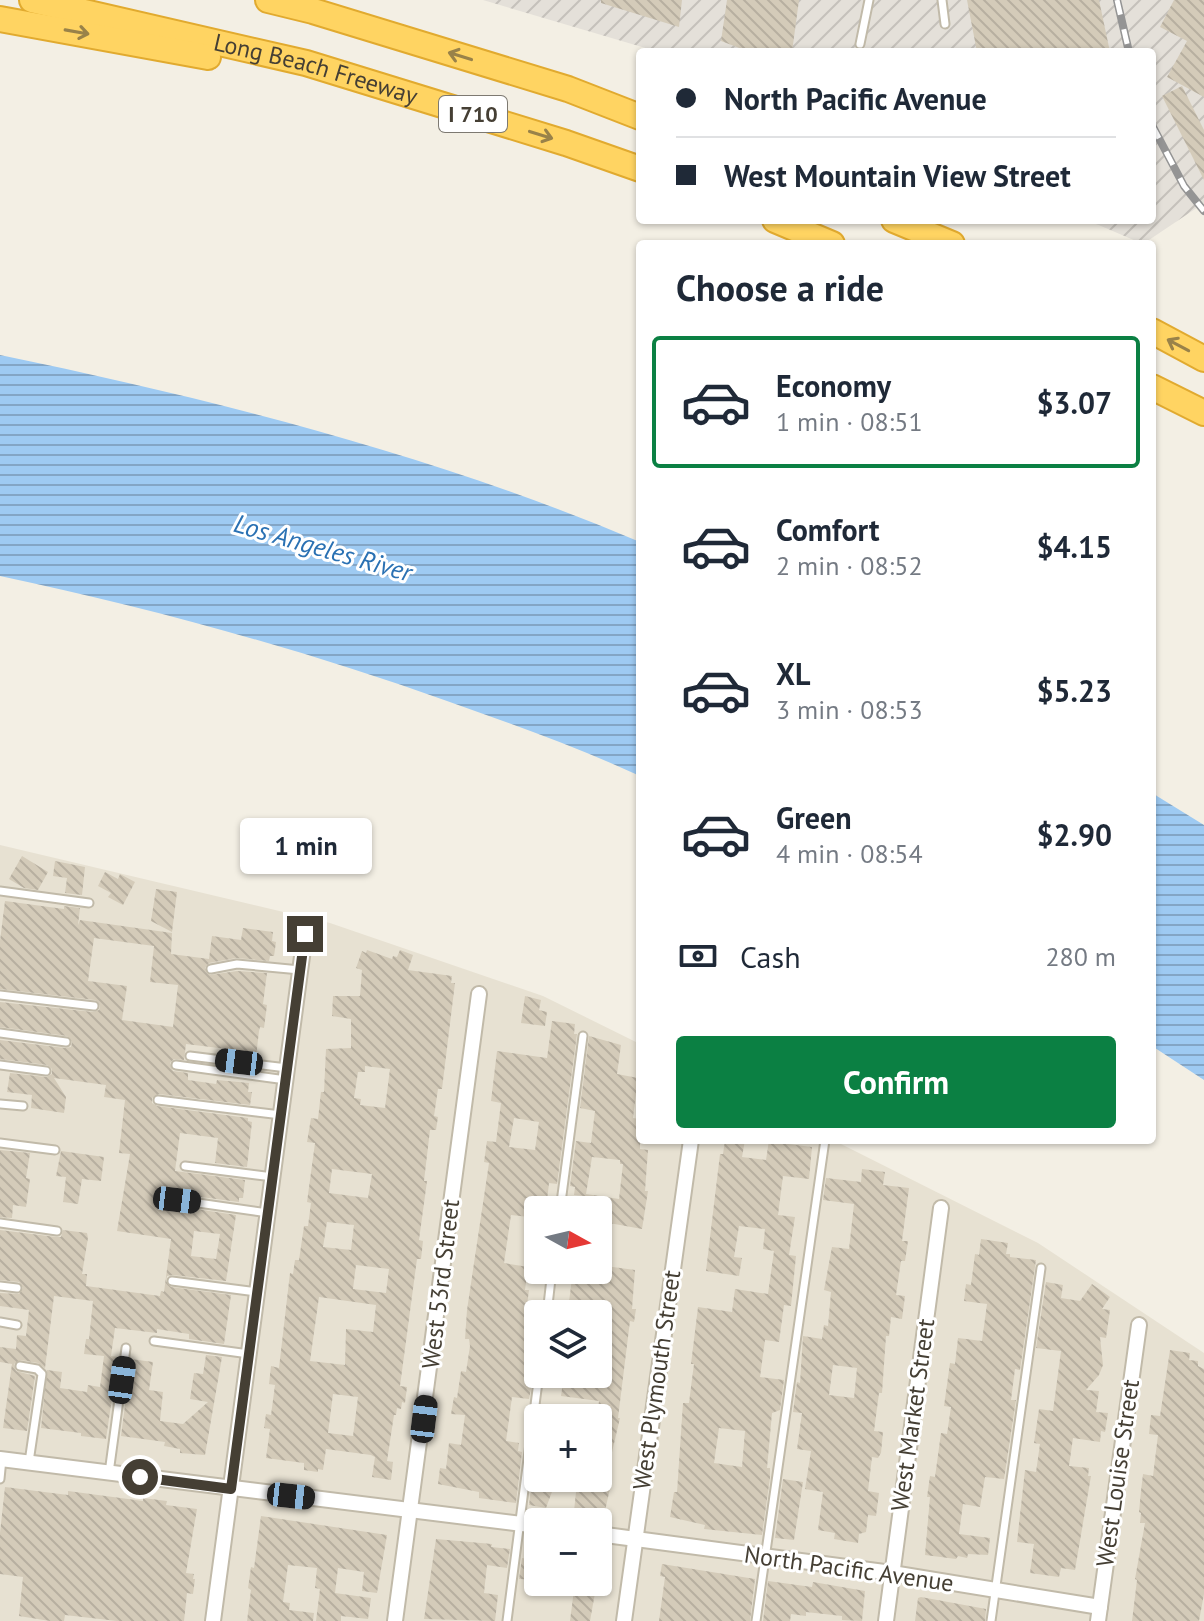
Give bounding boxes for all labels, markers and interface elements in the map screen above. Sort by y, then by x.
one-way arrow [64,25,89,40]
street label: Long Beach Freeway [211,26,421,111]
one-way arrow [448,48,473,62]
text: North Pacific Avenue [724,79,987,118]
road number: I 710 [439,96,507,132]
one-way arrow [527,128,553,143]
text: West Mountain View Street [724,156,1071,195]
text: Choose a ride [676,264,884,311]
one-way arrow [1167,336,1190,352]
icon: car [680,366,752,438]
text: Economy [776,366,891,405]
text: $3.07 [1037,383,1112,422]
text: 1 min · 08:51 [776,405,923,438]
water label: Los Angeles River [230,506,417,589]
icon: car [680,510,752,582]
text: Comfort [776,510,879,549]
text: $4.15 [1037,527,1112,566]
text: 2 min · 08:52 [776,549,923,582]
icon: car [680,654,752,726]
text: XL [776,654,810,693]
text: $5.23 [1037,671,1112,710]
text: 3 min · 08:53 [776,693,923,726]
icon: car [680,798,752,870]
text: Green [776,798,851,837]
text: $2.90 [1037,815,1112,854]
callout: 1 min [239,818,371,874]
text: 1 min [274,829,338,862]
text: 4 min · 08:54 [776,837,923,870]
route end [287,916,323,952]
icon: cash [676,934,720,978]
text: Cash [740,937,801,976]
text: 280 m [1045,940,1116,973]
button: Confirm [676,1036,1116,1128]
car [214,1047,264,1077]
car [152,1185,202,1215]
north arrow [524,1196,612,1284]
map controls [524,1196,612,1596]
street label: West 53rd Street [415,1197,466,1371]
street label: West Plymouth Street [626,1268,687,1492]
button: layers [524,1300,612,1388]
street label: West Market Street [884,1317,941,1513]
car [107,1355,137,1405]
street label: West Louise Street [1089,1377,1146,1569]
car [409,1394,439,1444]
button: + [524,1404,612,1492]
route start [122,1459,158,1495]
car [266,1482,316,1510]
button: − [524,1508,612,1596]
street label: North Pacific Avenue [742,1538,956,1599]

